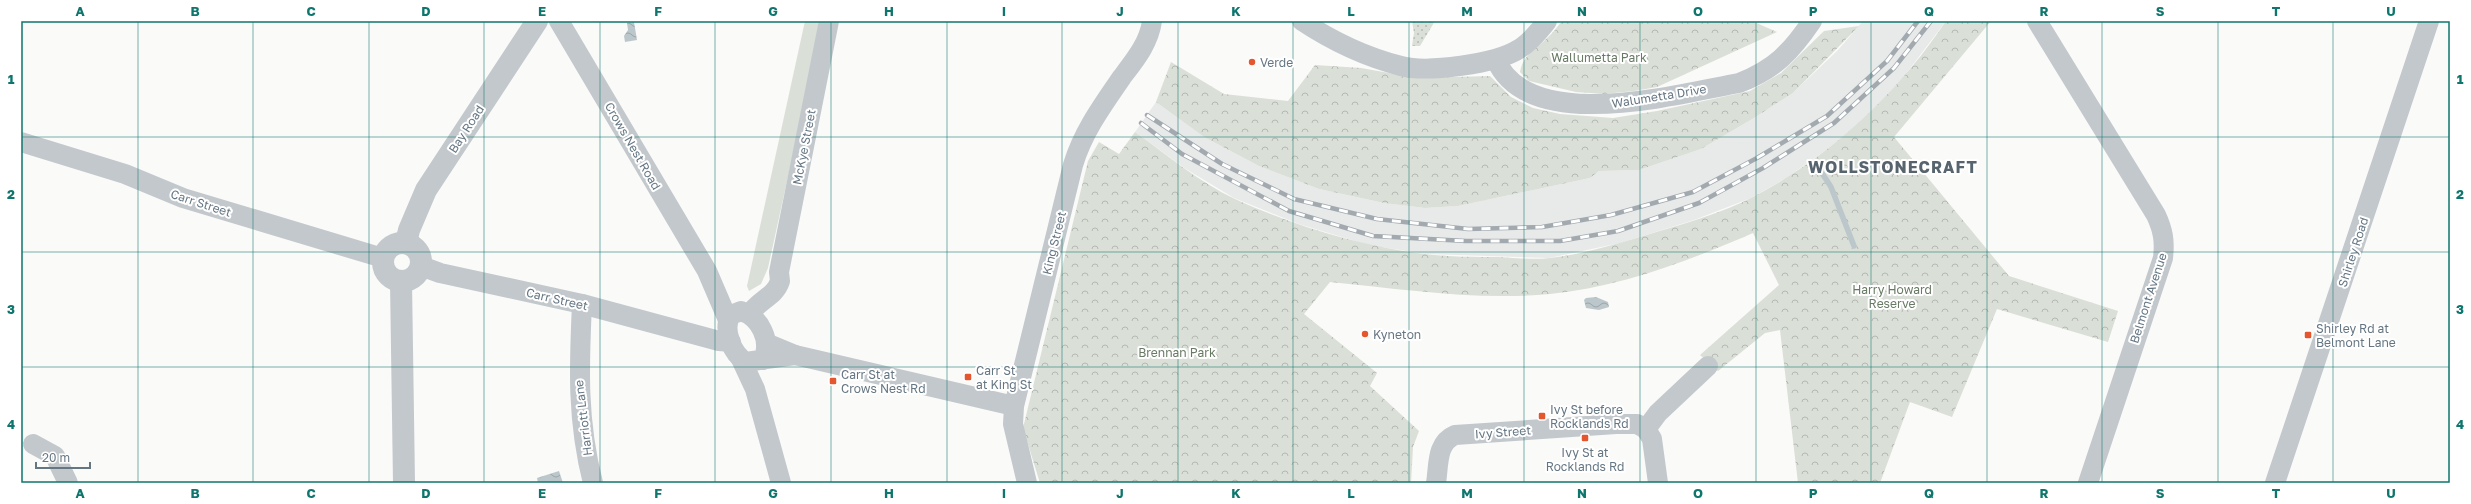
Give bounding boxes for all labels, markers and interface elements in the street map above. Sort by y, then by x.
text: A [75,3,85,19]
text: B [190,3,200,19]
text: C [306,3,316,19]
text: D [421,3,431,19]
text: E [538,3,546,19]
text: F [654,3,662,19]
text: G [768,3,778,19]
text: H [884,3,894,19]
text: I [1002,3,1006,19]
text: J [1116,3,1124,19]
text: K [1231,3,1241,19]
text: L [1347,3,1355,19]
text: M [1461,3,1473,19]
text: N [1577,3,1587,19]
text: O [1693,3,1703,19]
text: P [1809,3,1818,19]
text: Q [1924,3,1934,19]
text: R [2039,3,2049,19]
text: S [2156,3,2165,19]
text: T [2272,3,2281,19]
text: U [2386,3,2396,19]
park label: Wallumetta Park [1551,50,1647,65]
place label: Verde [1260,55,1293,70]
marker: Verde [1247,57,1257,67]
text: 1 [8,71,15,87]
text: 1 [2457,71,2464,87]
street label: Walumetta Drive [1611,81,1707,111]
street label: Crows Nest Road [602,100,664,192]
street label: Bay Road [445,102,487,156]
street label: McKye Street [789,108,819,186]
district label: WOLLSTONECRAFT [1808,157,1978,177]
text: 2 [7,186,15,202]
street label: Carr Street [169,186,233,220]
text: 2 [2456,186,2464,202]
street label: King Street [1039,210,1069,276]
street label: Shirley Road [2335,215,2371,289]
street label: Belmont Avenue [2126,251,2170,345]
park label: Harry Howard Reserve [1852,282,1932,311]
street label: Carr Street [525,285,589,313]
text: 3 [7,301,15,317]
text: 3 [2456,301,2464,317]
place label: Shirley Rd at Belmont Lane [2316,321,2396,350]
place label: Kyneton [1373,327,1421,342]
marker: Kyneton [1360,329,1370,339]
marker: Shirley Rd at Belmont Lane [2303,330,2313,340]
park label: Brennan Park [1138,345,1216,360]
place label: Carr St at King St [976,363,1032,392]
place label: Carr St at Crows Nest Rd [841,367,926,396]
marker: Carr St at King St [963,372,973,382]
marker: Carr St at Crows Nest Rd [828,376,838,386]
street label: Harriott Lane [571,379,595,457]
place label: Ivy St before Rocklands Rd [1550,402,1629,431]
marker: Ivy St before Rocklands Rd [1537,411,1547,421]
text: 4 [7,416,15,432]
text: 4 [2456,416,2464,432]
street label: Ivy Street [1474,423,1532,441]
marker: Ivy St at Rocklands Rd [1580,433,1590,443]
scale bar [36,444,90,470]
place label: Ivy St at Rocklands Rd [1546,445,1624,474]
text: 20 m [42,450,70,465]
text: A [75,485,85,501]
text: B [190,485,200,501]
text: C [306,485,316,501]
text: D [421,485,431,501]
text: E [538,485,546,501]
text: F [654,485,662,501]
text: G [768,485,778,501]
text: H [884,485,894,501]
text: I [1002,485,1006,501]
text: J [1116,485,1124,501]
text: K [1231,485,1241,501]
text: L [1347,485,1355,501]
text: M [1461,485,1473,501]
text: N [1577,485,1587,501]
text: O [1693,485,1703,501]
text: P [1809,485,1818,501]
text: Q [1924,485,1934,501]
text: R [2039,485,2049,501]
text: S [2156,485,2165,501]
text: T [2272,485,2281,501]
text: U [2386,485,2396,501]

